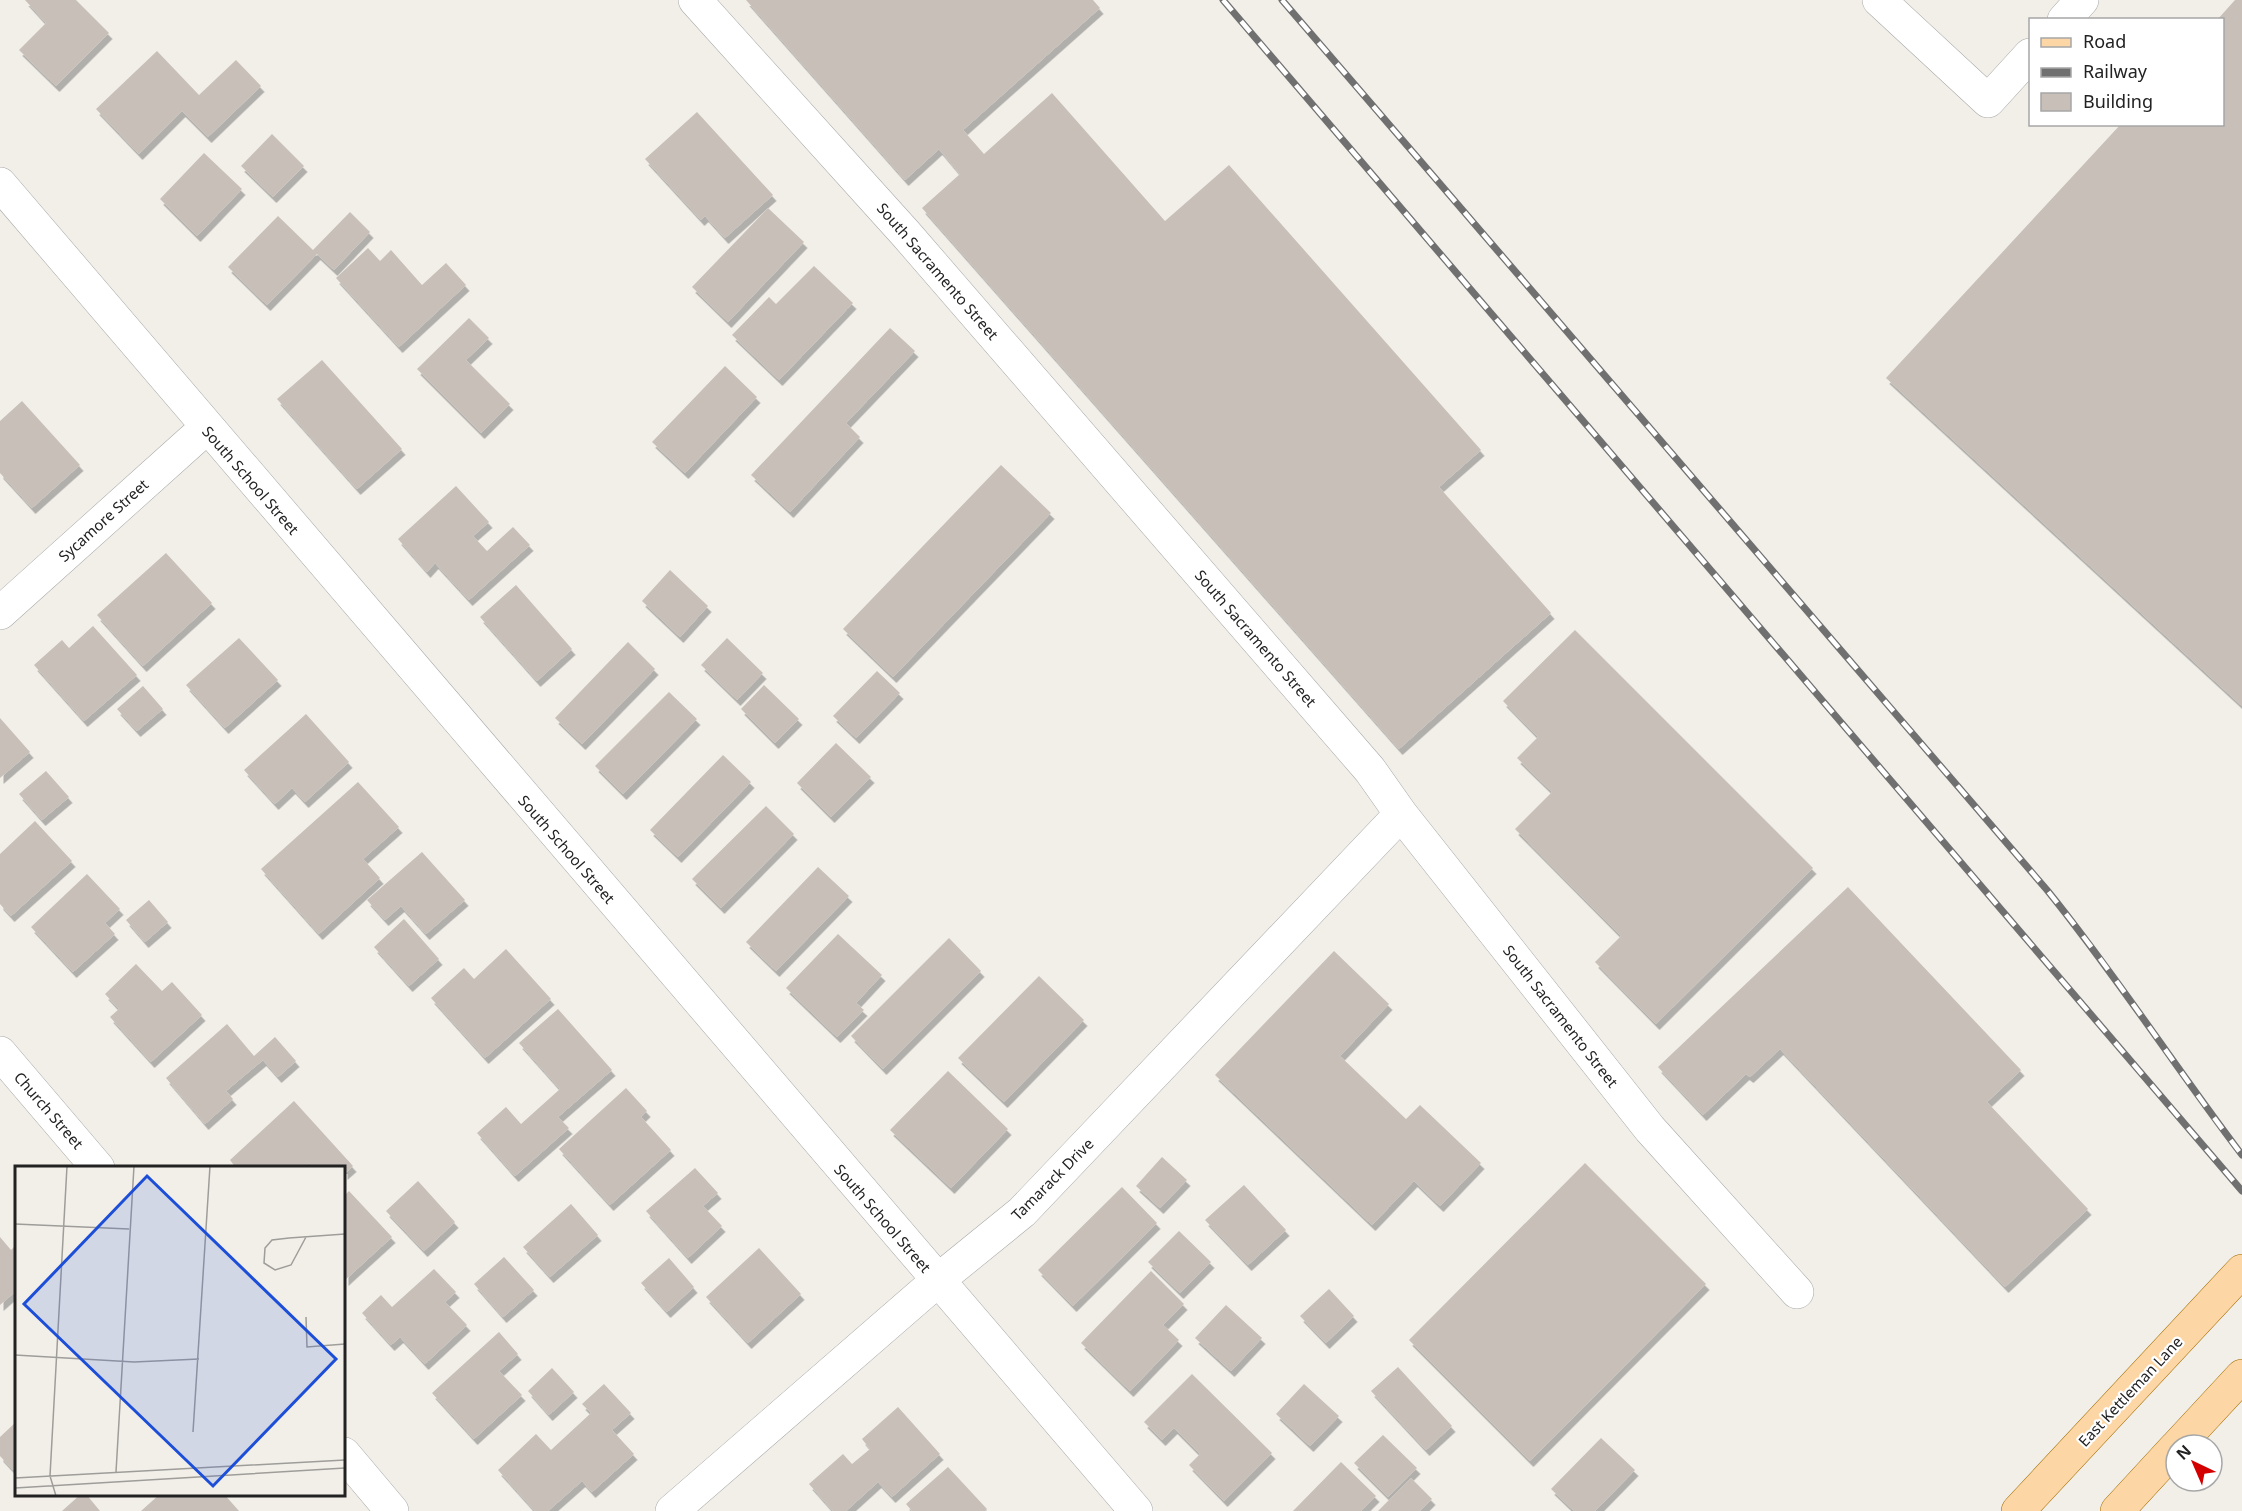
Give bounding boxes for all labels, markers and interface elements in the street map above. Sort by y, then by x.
legend [2029,18,2224,126]
text: Road [2083,29,2126,53]
text: Railway [2083,59,2148,83]
text: Building [2083,89,2153,113]
street label: South Sacramento Street [873,198,1003,344]
street label: South School Street [198,421,304,539]
street label: Sycamore Street [54,474,153,566]
street label: South Sacramento Street [1191,565,1321,711]
street label: South School Street [514,790,620,908]
street label: South Sacramento Street [1499,941,1623,1092]
street label: Church Street [10,1067,88,1153]
street label: Tamarack Drive [1007,1134,1097,1224]
street label: South School Street [830,1159,936,1277]
inset map [15,1166,345,1496]
street label: East Kettleman Lane [2074,1332,2186,1450]
north arrow [2164,1433,2224,1493]
text: N [2171,1440,2196,1465]

